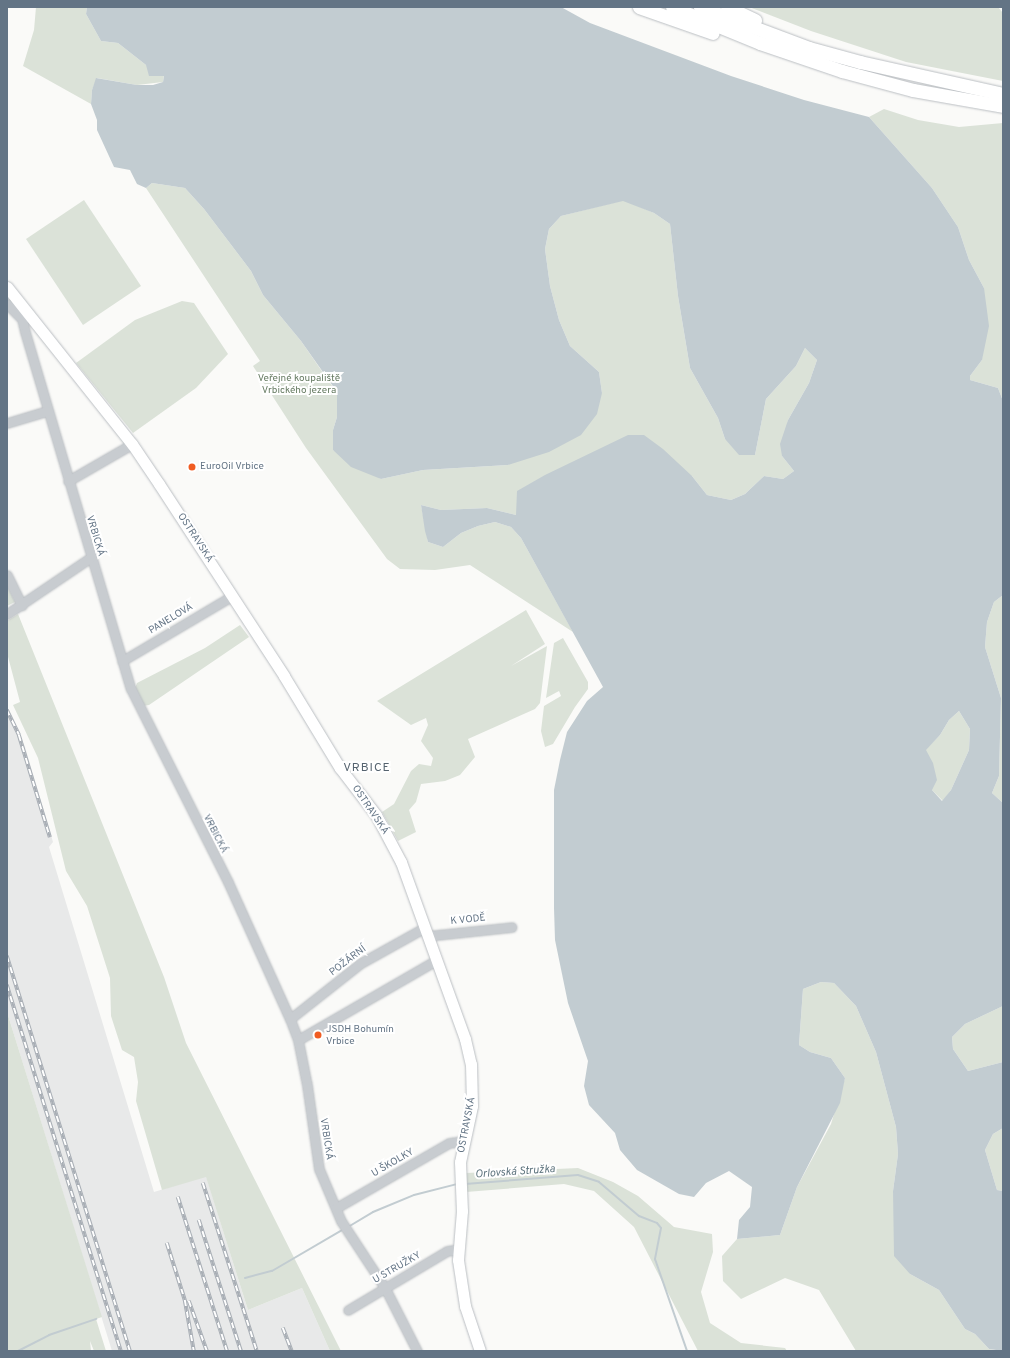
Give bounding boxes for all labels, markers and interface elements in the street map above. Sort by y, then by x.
park label: Veřejné koupaliště Vrbického jezera [258,372,340,396]
place label: EuroOil Vrbice [200,461,264,473]
marker: EuroOil Vrbice [187,462,197,472]
street label: OSTRAVSKÁ [175,511,215,565]
street label: VRBICKÁ [83,514,107,558]
street label: PANELOVÁ [147,601,195,637]
district label: VRBICE [343,762,391,776]
street label: OSTRAVSKÁ [349,783,391,837]
street label: VRBICKÁ [200,813,230,855]
street label: K VODĚ [450,912,486,928]
street label: POŽÁRNÍ [327,943,369,979]
place label: JSDH Bohumín Vrbice [326,1023,394,1046]
marker: JSDH Bohumín Vrbice [313,1030,323,1040]
street label: OSTRAVSKÁ [456,1096,478,1154]
street label: VRBICKÁ [317,1117,335,1161]
street label: U ŠKOLKY [370,1146,416,1180]
water label: Orlovská Stružka [475,1163,555,1181]
street label: U STRUŽKY [371,1249,423,1287]

